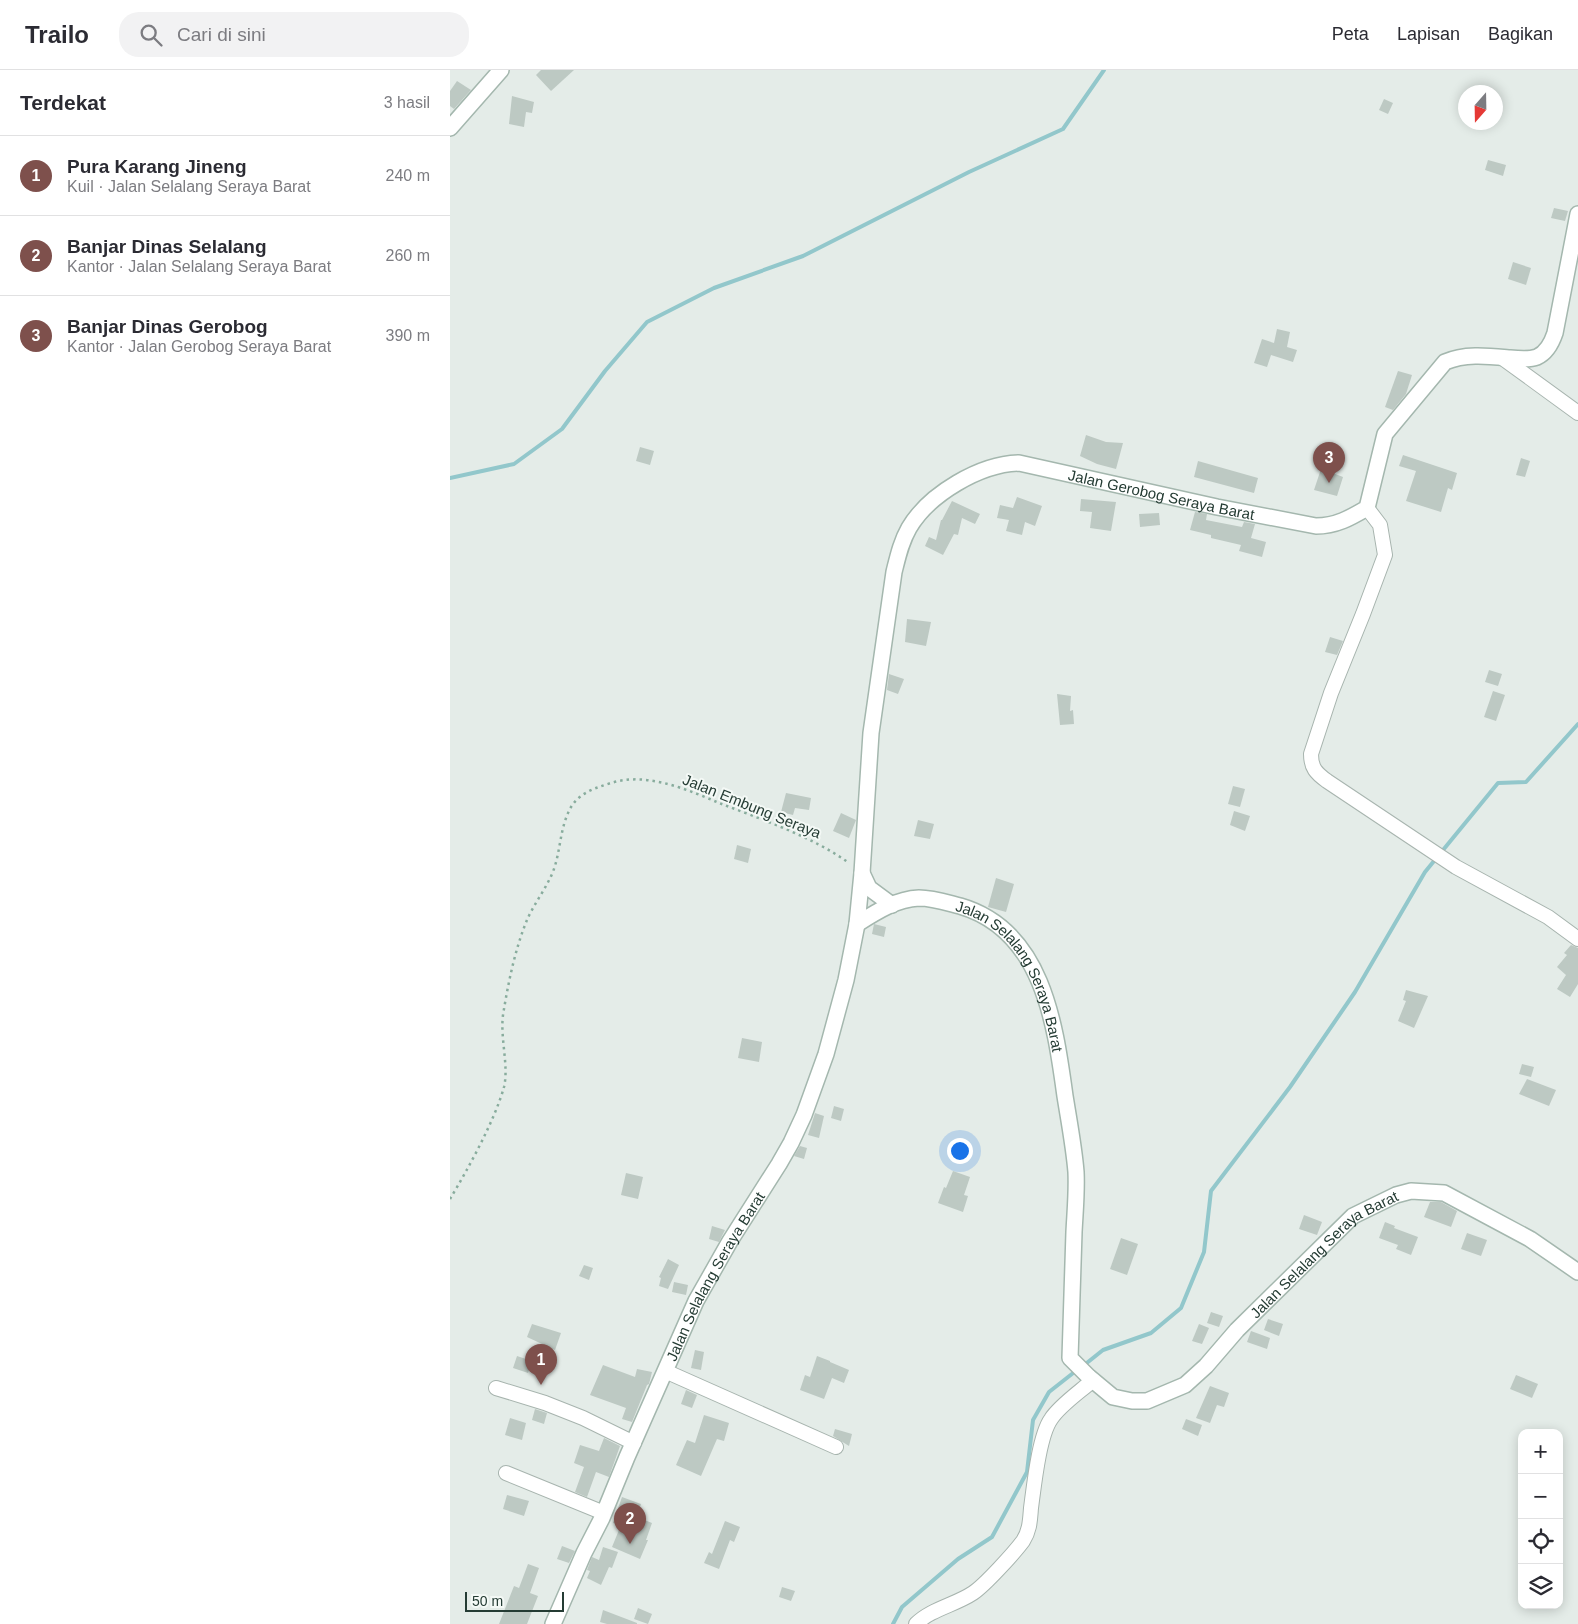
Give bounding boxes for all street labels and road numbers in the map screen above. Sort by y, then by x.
street label: Jalan Gerobog Seraya Barat [1067,466,1257,523]
street label: Jalan Embung Seraya [680,770,824,842]
street label: Jalan Selalang Seraya Barat [954,897,1067,1054]
street label: Jalan Selalang Seraya Barat [1246,1187,1401,1321]
street label: Jalan Selalang Seraya Barat [662,1188,768,1363]

